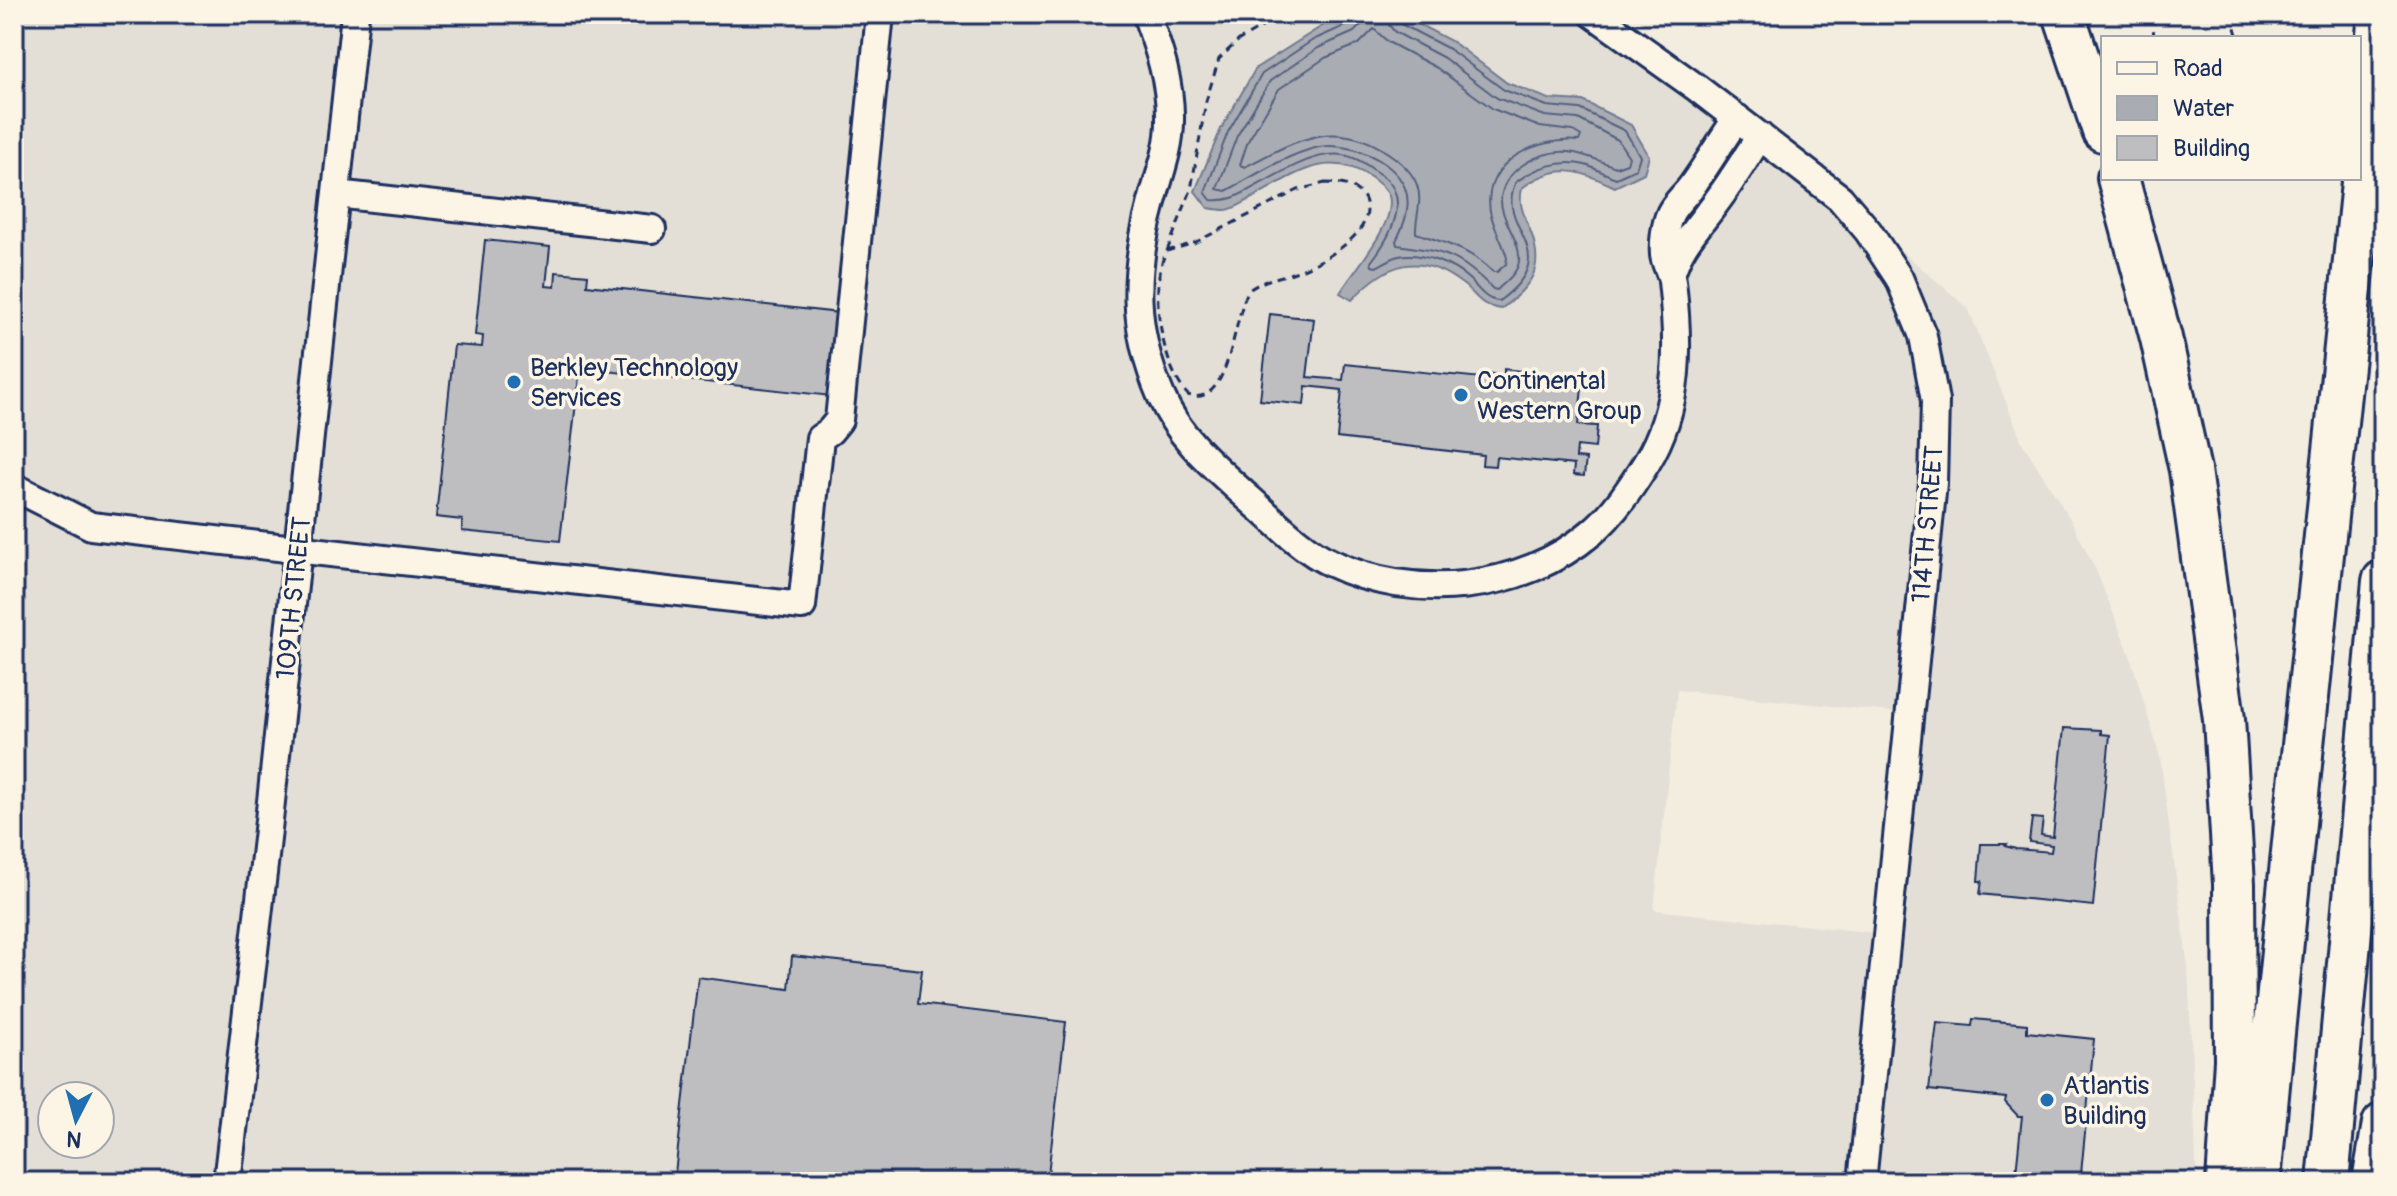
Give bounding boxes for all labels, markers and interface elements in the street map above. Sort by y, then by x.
legend [2101,36,2361,180]
text: Road [2173,54,2223,83]
text: Water [2173,94,2234,123]
text: Building [2173,134,2250,163]
place label: Berkley Technology Services [530,352,738,414]
place label: Continental Western Group [1477,365,1642,427]
marker: Berkley Technology Services [505,373,523,391]
marker: Continental Western Group [1452,386,1470,404]
street label: 114TH STREET [1905,444,1951,604]
street label: 109TH STREET [270,515,318,681]
place label: Atlantis Building [2063,1070,2149,1132]
north arrow [36,1080,116,1160]
marker: Atlantis Building [2038,1091,2056,1109]
text: N [65,1124,83,1154]

